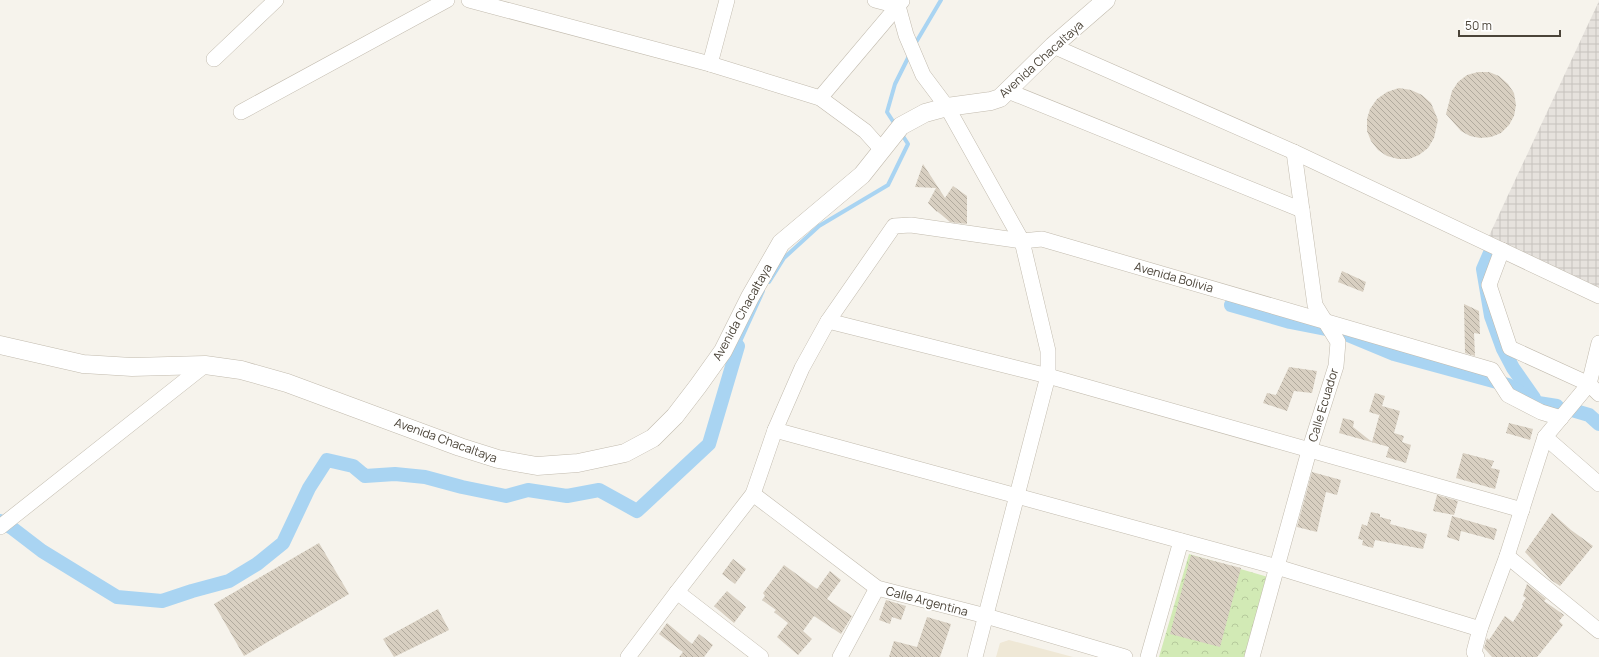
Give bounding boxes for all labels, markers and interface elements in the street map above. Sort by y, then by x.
scale bar [1459,12,1560,38]
street label: Avenida Chacaltaya [995,16,1087,102]
text: 50 m [1465,17,1492,34]
street label: Avenida Bolivia [1132,258,1216,296]
street label: Avenida Chacaltaya [708,261,776,363]
street label: Calle Ecuador [1304,365,1342,444]
street label: Avenida Chacaltaya [392,414,500,466]
street label: Calle Argentina [884,582,970,620]

